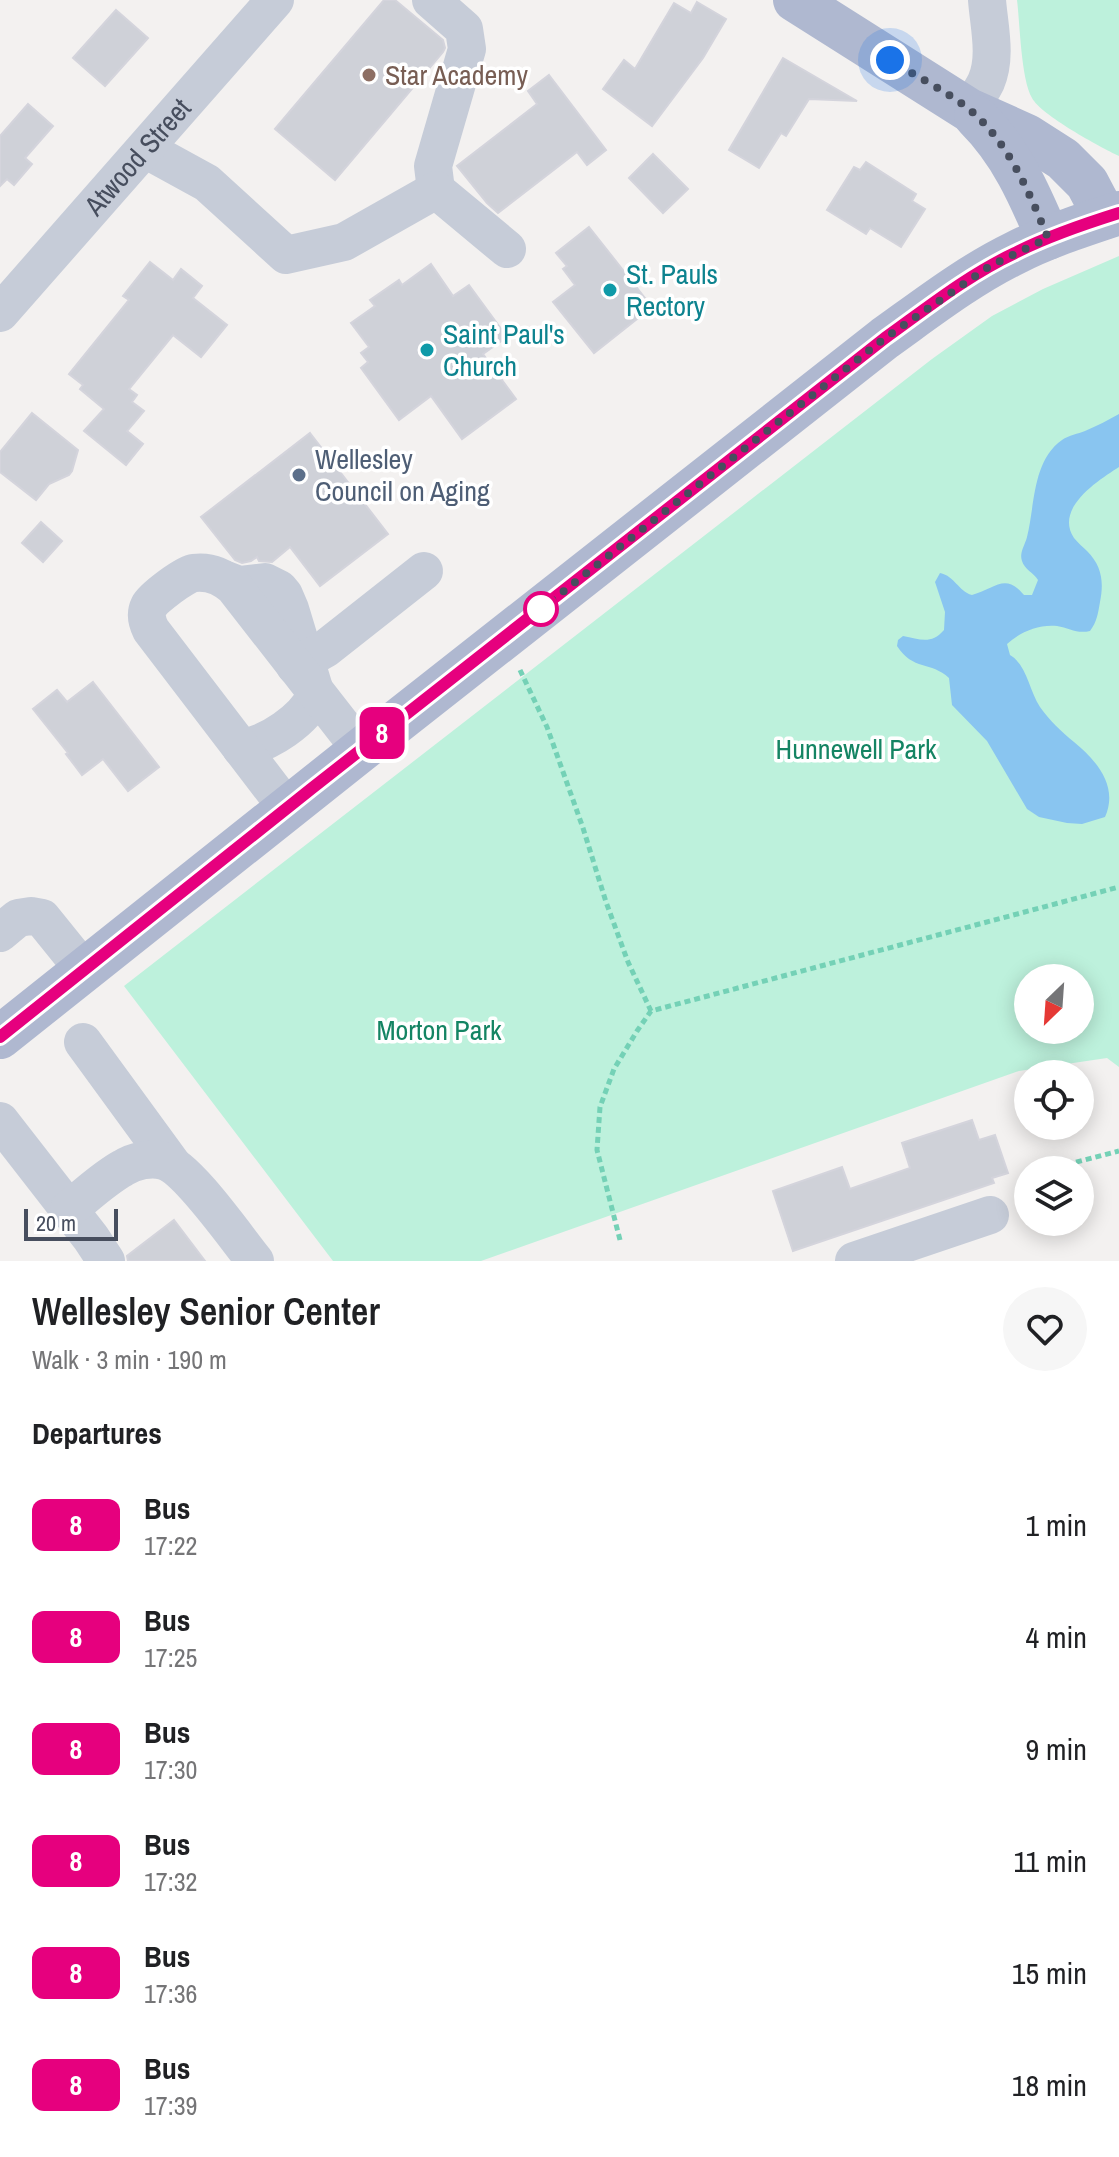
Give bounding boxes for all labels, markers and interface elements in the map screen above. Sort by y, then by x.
your location [870,40,910,80]
place label: Star Academy [385,56,528,94]
marker: Star Academy [360,66,378,84]
street label: Atwood Street [75,90,199,224]
place label: St. Pauls Rectory [626,255,718,325]
marker: St. Pauls Rectory [601,281,619,299]
place label: Saint Paul's Church [443,315,565,385]
marker: Saint Paul's Church [418,341,436,359]
place label: Wellesley Council on Aging [315,440,490,510]
marker: Wellesley Council on Aging [290,466,308,484]
unlabelled marker [524,592,558,626]
line badge: 8 [356,707,408,759]
text: 8 [376,714,388,752]
park label: Hunnewell Park [776,730,937,768]
north arrow [1014,964,1094,1044]
map controls [1014,964,1094,1236]
park label: Morton Park [376,1011,502,1049]
button: locate [1014,1060,1094,1140]
button: layers [1014,1156,1094,1236]
scale bar [24,1205,118,1241]
text: 20 m [36,1208,76,1238]
text: Wellesley Senior Center [32,1286,380,1337]
button: heart [1003,1287,1087,1371]
text: Walk · 3 min · 190 m [32,1342,227,1377]
text: Departures [32,1413,162,1453]
text: Bus [144,1488,190,1528]
text: 1 min [1025,1505,1087,1545]
text: 8 [70,1506,82,1544]
text: 17:22 [144,1528,197,1563]
text: Bus [144,1600,190,1640]
text: 4 min [1025,1617,1087,1657]
text: 8 [70,1618,82,1656]
text: 17:25 [144,1640,197,1675]
text: Bus [144,1712,190,1752]
text: 9 min [1025,1729,1087,1769]
text: 8 [70,1730,82,1768]
text: 17:30 [144,1752,197,1787]
text: Bus [144,1824,190,1864]
text: 11 min [1014,1841,1087,1881]
text: 8 [70,1842,82,1880]
text: 17:32 [144,1864,197,1899]
text: Bus [144,1936,190,1976]
text: 15 min [1012,1953,1087,1993]
text: 8 [70,1954,82,1992]
text: 17:36 [144,1976,197,2011]
text: Bus [144,2048,190,2088]
text: 18 min [1012,2065,1087,2105]
text: 8 [70,2066,82,2104]
text: 17:39 [144,2088,197,2123]

